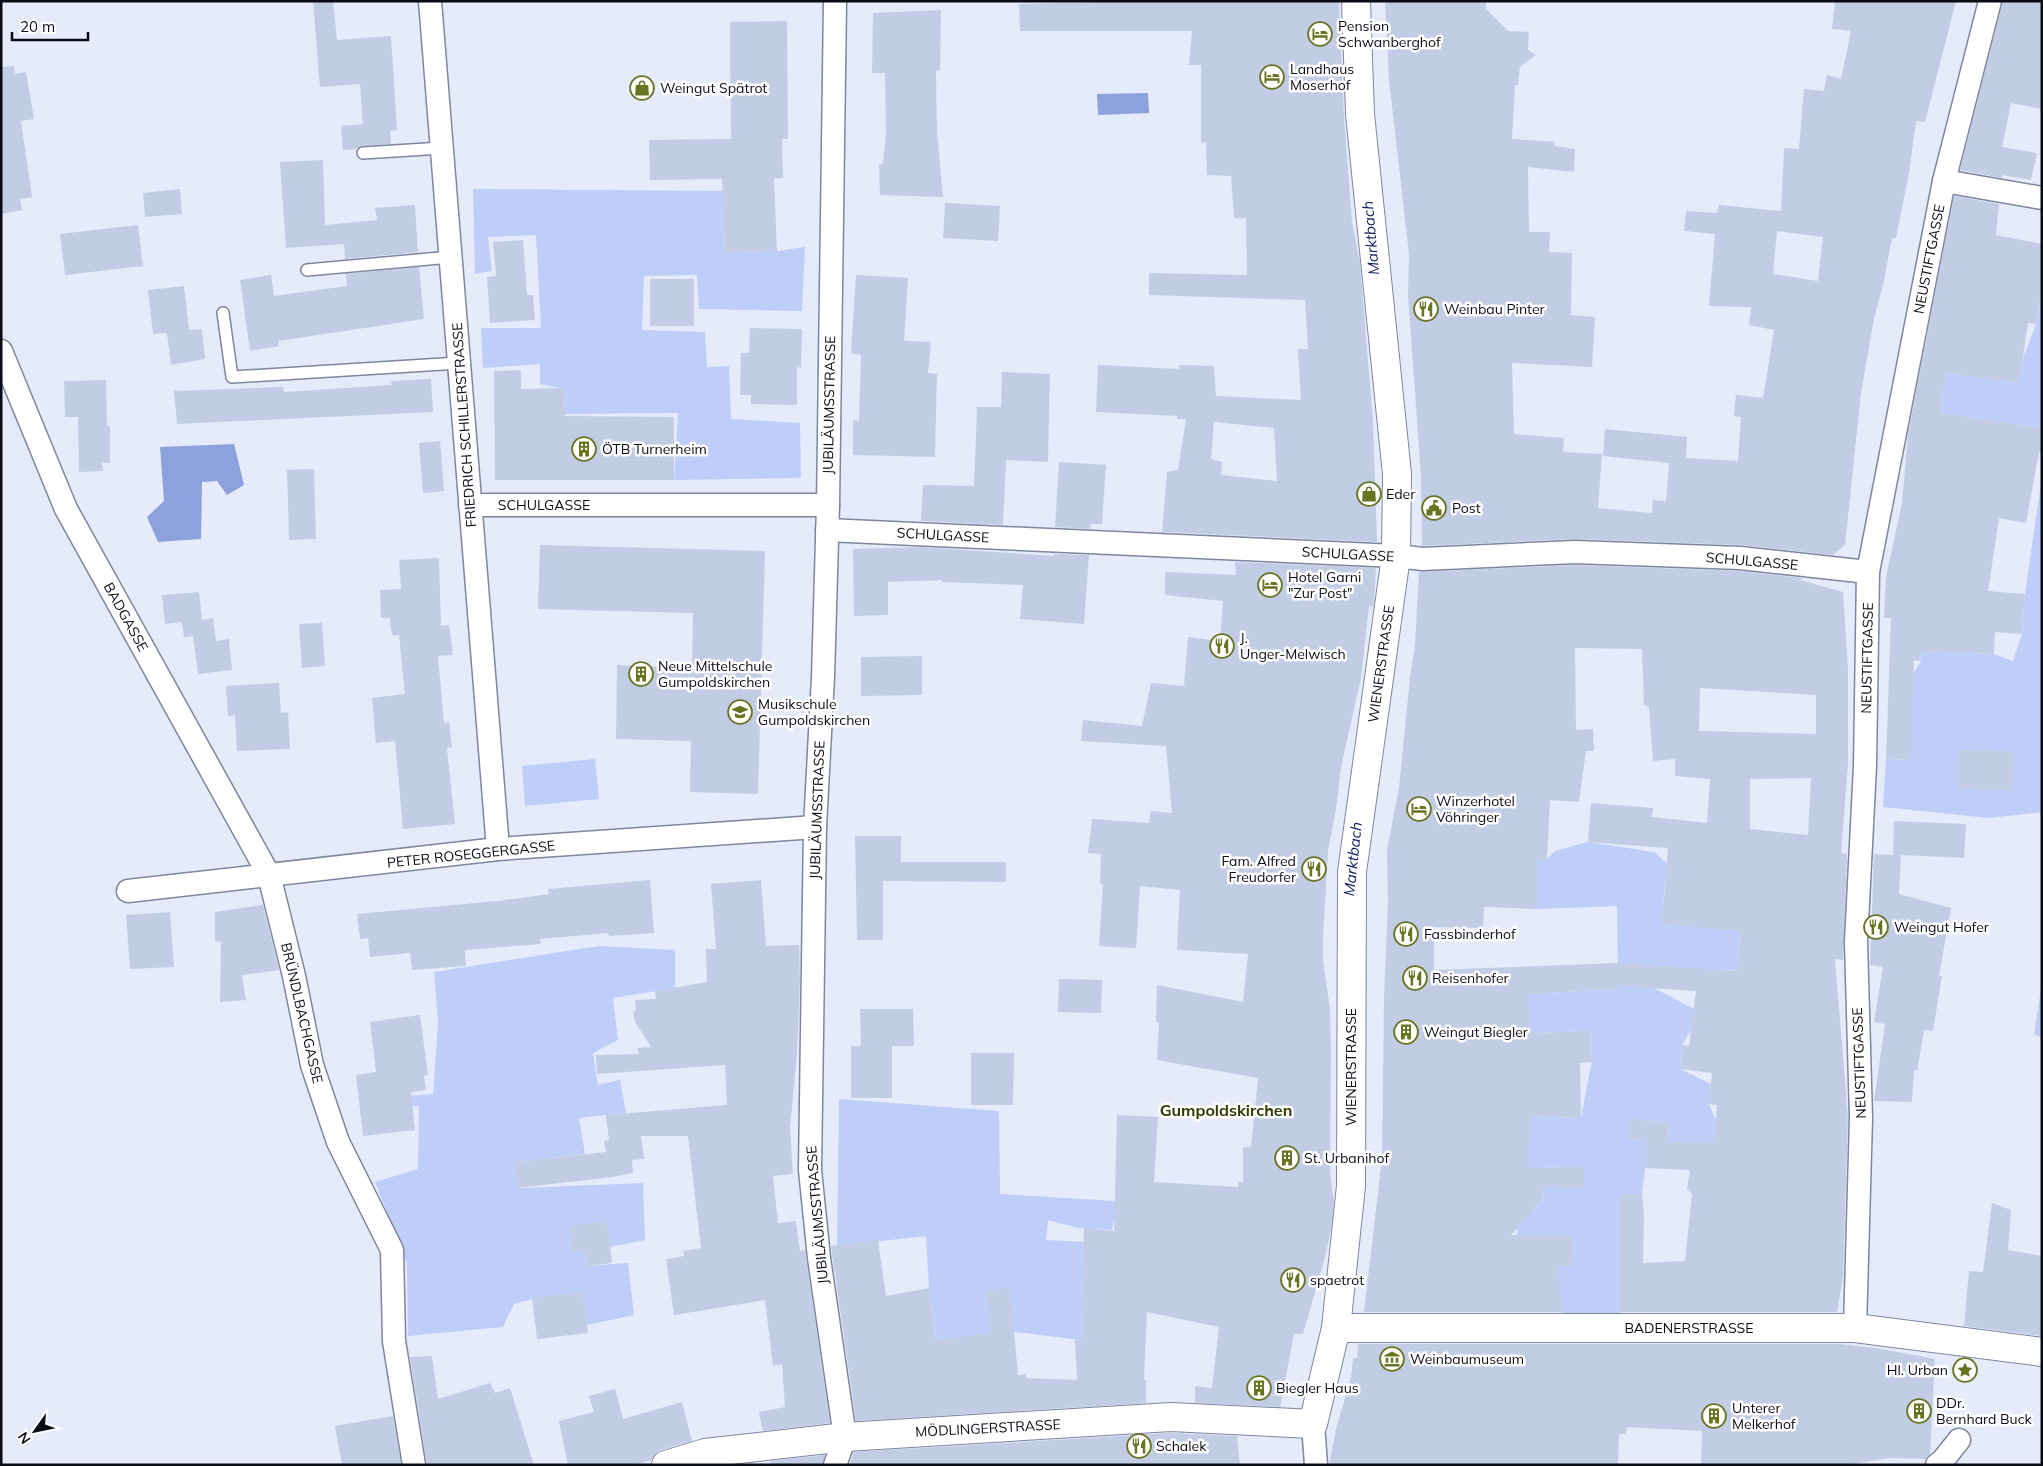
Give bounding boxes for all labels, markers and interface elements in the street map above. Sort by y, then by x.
scale bar [12,10,89,42]
text: 20 m [20,17,55,36]
place label: Pension Schwanberghof [1338,17,1441,51]
hotel icon: Pension Schwanberghof [1307,21,1333,47]
place label: Landhaus Moserhof [1290,60,1354,94]
hotel icon: Landhaus Moserhof [1259,64,1285,90]
shop icon: Weingut Spätrot [629,75,655,101]
place label: Weingut Spätrot [660,79,767,97]
water label: Marktbach [1358,200,1383,276]
street label: NEUSTIFTGASSE [1910,203,1948,315]
restaurant icon: Weinbau Pinter [1413,296,1439,322]
place label: Weinbau Pinter [1444,300,1546,318]
street label: FRIEDRICH SCHILLERSTRASSE [448,322,480,528]
street label: JUBILÄUMSSTRASSE [819,335,839,475]
building icon: ÖTB Turnerheim [571,436,597,462]
place label: ÖTB Turnerheim [602,440,707,458]
shop icon: Eder [1356,481,1382,507]
place label: Eder [1386,485,1416,503]
public building icon: Post [1421,495,1447,521]
street label: SCHULGASSE [498,496,590,514]
place label: Post [1452,499,1481,517]
street label: SCHULGASSE [896,524,990,546]
street label: SCHULGASSE [1301,543,1395,565]
street label: SCHULGASSE [1705,548,1799,574]
place label: Hotel Garni "Zur Post" [1288,568,1361,602]
hotel icon: Hotel Garni "Zur Post" [1257,572,1283,598]
street label: BADGASSE [100,579,152,655]
street label: NEUSTIFTGASSE [1857,602,1877,714]
street label: WIENERSTRASSE [1364,604,1398,724]
place label: J. Unger-Melwisch [1240,629,1346,663]
restaurant icon: J. Unger-Melwisch [1209,633,1235,659]
place label: Neue Mittelschule Gumpoldskirchen [658,657,772,691]
building icon: Neue Mittelschule Gumpoldskirchen [628,661,654,687]
place label: Musikschule Gumpoldskirchen [758,695,870,729]
school or university icon: Musikschule Gumpoldskirchen [727,699,753,725]
street label: JUBILÄUMSSTRASSE [806,740,828,880]
place label: Winzerhotel Vöhringer [1436,792,1515,826]
hotel icon: Winzerhotel Vöhringer [1406,796,1432,822]
water label: Marktbach [1339,821,1366,897]
street label: PETER ROSEGGERGASSE [386,836,556,872]
place label: Fam. Alfred Freudorfer [1222,852,1297,886]
restaurant icon: Fam. Alfred Freudorfer [1301,856,1327,882]
restaurant icon: Weingut Hofer [1863,914,1889,940]
place label: Weingut Hofer [1894,918,1990,936]
restaurant icon: Fassbinderhof [1393,921,1419,947]
place label: Fassbinderhof [1424,925,1516,943]
street label: BRÜNDLBACHGASSE [277,941,327,1085]
restaurant icon: Reisenhofer [1402,965,1428,991]
place label: Reisenhofer [1432,969,1510,987]
street label: NEUSTIFTGASSE [1848,1007,1870,1119]
street label: WIENERSTRASSE [1342,1008,1360,1126]
building icon: Weingut Biegler [1393,1019,1419,1045]
place label: Weingut Biegler [1424,1023,1529,1041]
district label: Gumpoldskirchen [1160,1100,1292,1120]
street label: JUBILÄUMSSTRASSE [802,1145,832,1285]
building icon: St. Urbanihof [1274,1145,1300,1171]
place label: St. Urbanihof [1304,1149,1389,1167]
restaurant icon: spaetrot [1280,1267,1306,1293]
place label: spaetrot [1310,1271,1364,1289]
street label: BADENERSTRASSE [1624,1319,1754,1337]
museum icon: Weinbaumuseum [1379,1346,1405,1372]
place label: Weinbaumuseum [1410,1350,1524,1368]
place icon: Hl. Urban [1952,1357,1978,1383]
place label: Hl. Urban [1887,1361,1948,1379]
building icon: Biegler Haus [1246,1375,1272,1401]
place label: Biegler Haus [1276,1379,1359,1397]
place label: DDr. Bernhard Buck [1936,1394,2033,1428]
building icon: DDr. Bernhard Buck [1906,1398,1932,1424]
place label: Unterer Melkerhof [1732,1399,1796,1433]
building icon: Unterer Melkerhof [1701,1403,1727,1429]
north arrow [10,1406,60,1456]
street label: MÖDLINGERSTRASSE [915,1415,1061,1441]
text: N [14,1429,35,1447]
restaurant icon: Schalek [1126,1433,1152,1459]
place label: Schalek [1156,1437,1207,1455]

